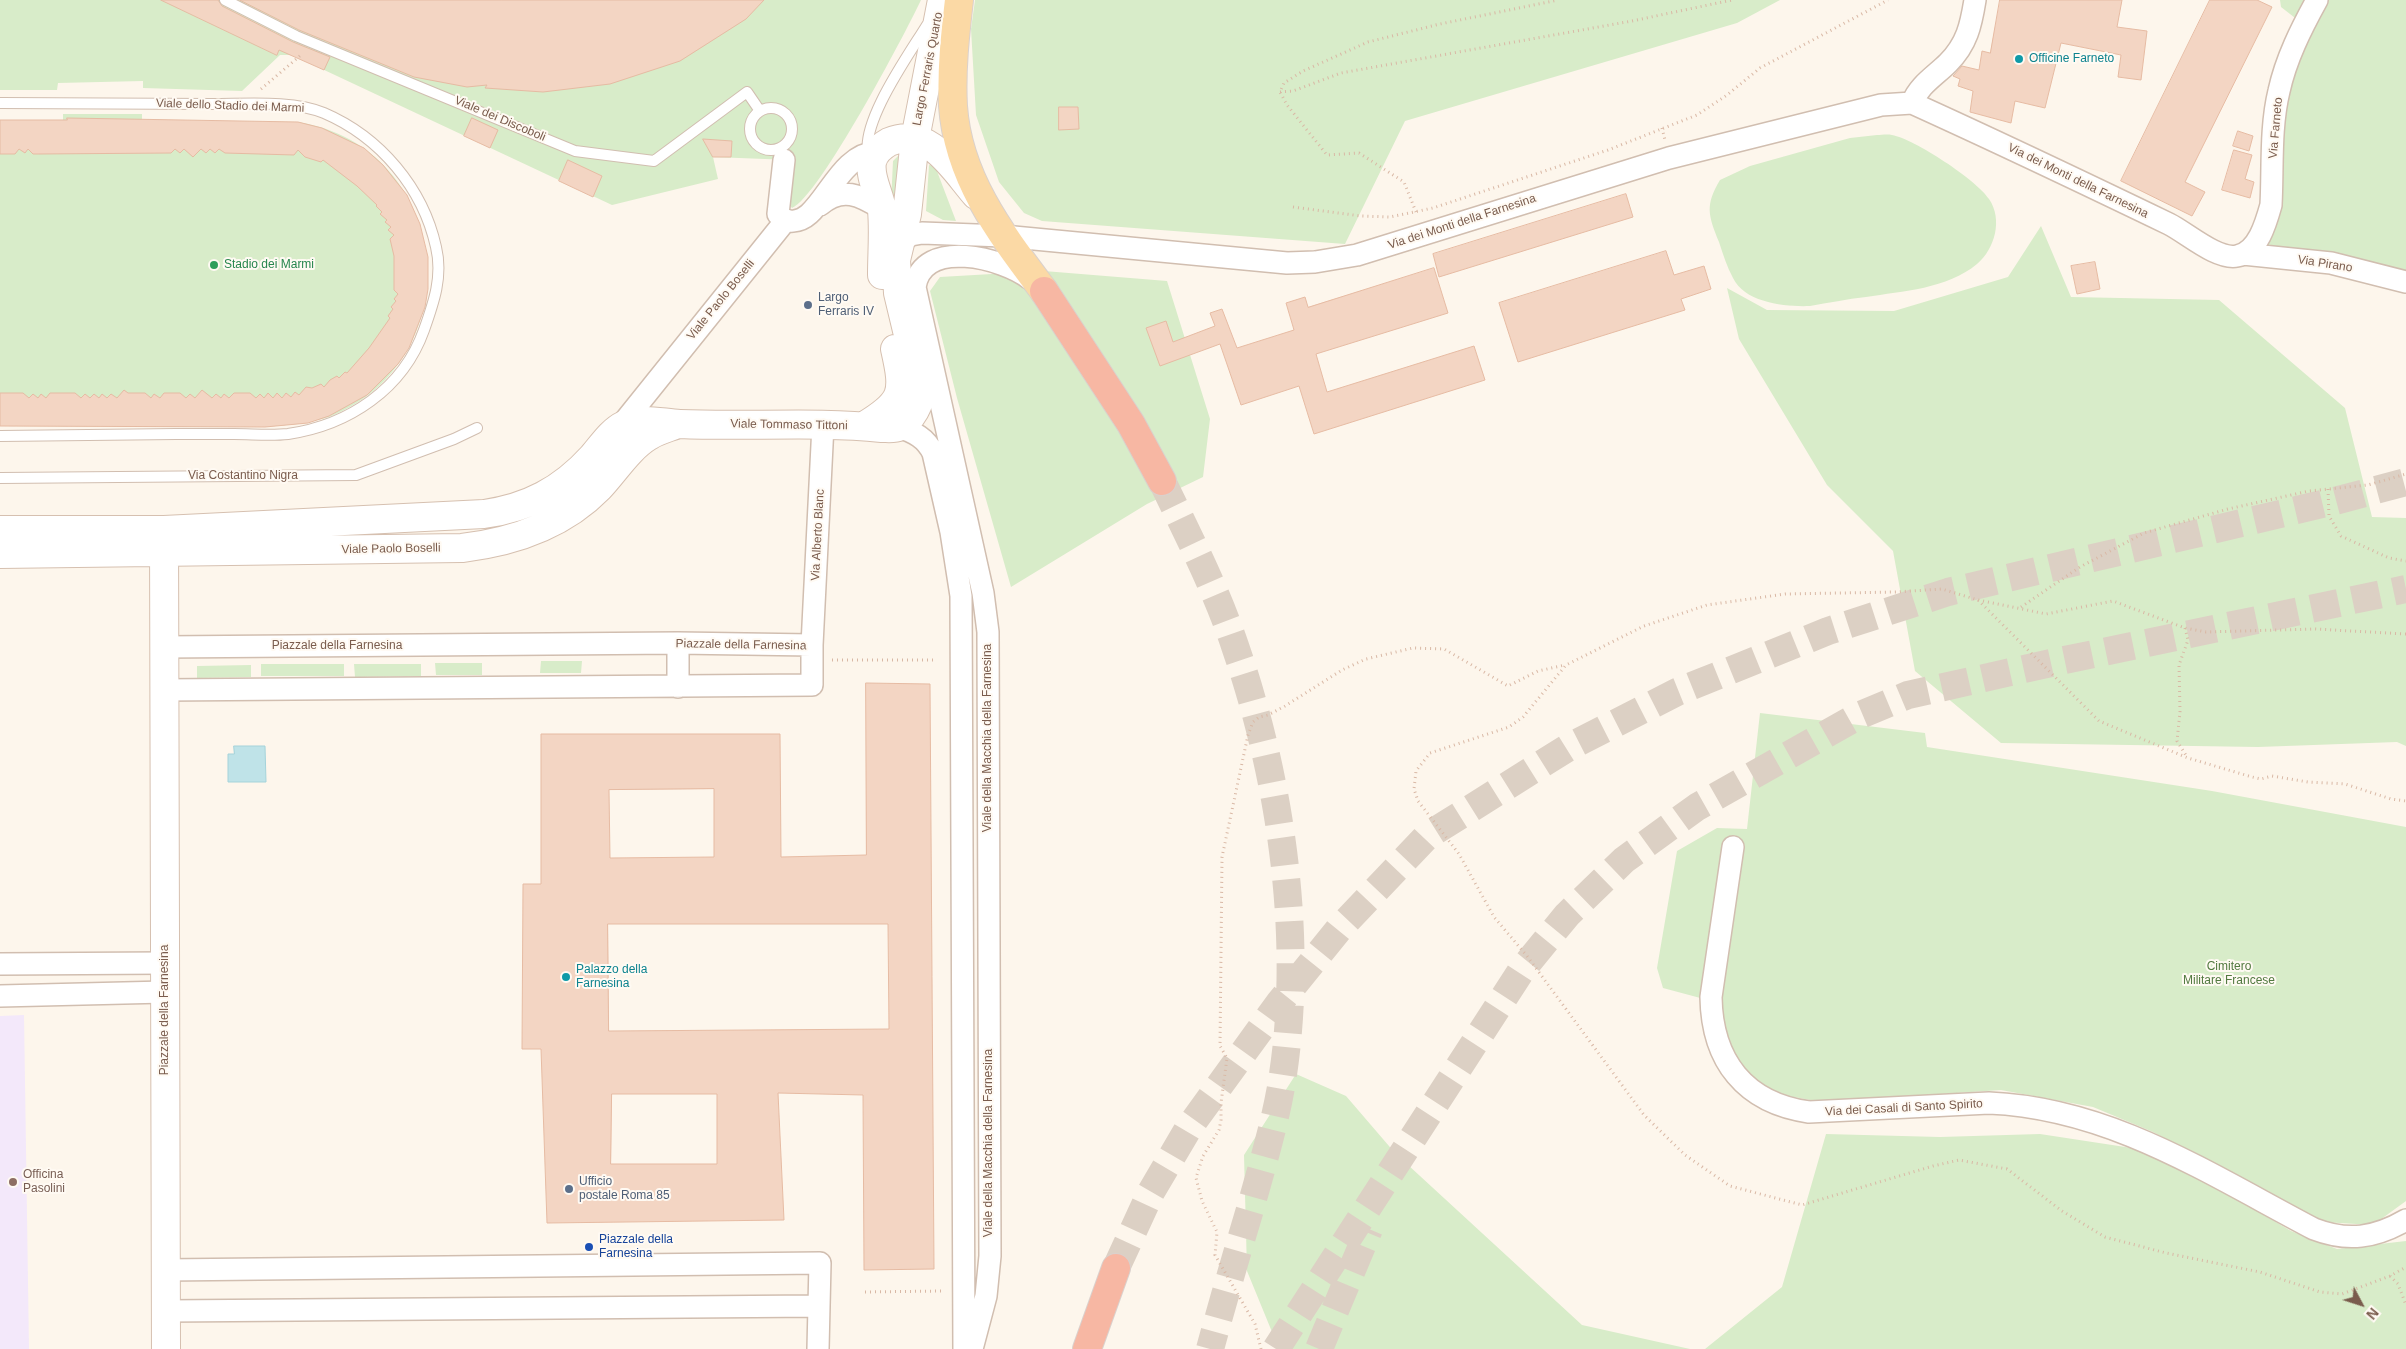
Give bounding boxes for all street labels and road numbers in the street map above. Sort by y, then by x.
street label: Largo Ferraris Quarto [910,11,946,127]
street label: Viale dei Discoboli [452,93,548,145]
street label: Viale dello Stadio dei Marmi [156,96,304,116]
street label: Via Farneto [2266,97,2286,159]
street label: Via dei Monti della Farnesina [2005,141,2151,221]
street label: Via dei Monti della Farnesina [1386,191,1538,253]
street label: Via Pirano [2297,253,2353,275]
street label: Viale Paolo Boselli [684,257,758,343]
street label: Viale Tommaso Tittoni [730,417,848,433]
street label: Via Costantino Nigra [188,469,298,483]
street label: Via Alberto Blanc [808,489,828,581]
street label: Viale Paolo Boselli [341,541,441,557]
street label: Piazzale della Farnesina [676,637,806,653]
street label: Piazzale della Farnesina [272,639,402,653]
street label: Viale della Macchia della Farnesina [981,644,995,832]
street label: Piazzale della Farnesina [158,945,172,1075]
street label: Viale della Macchia della Farnesina [982,1049,996,1237]
street label: Via dei Casali di Santo Spirito [1825,1097,1983,1119]

